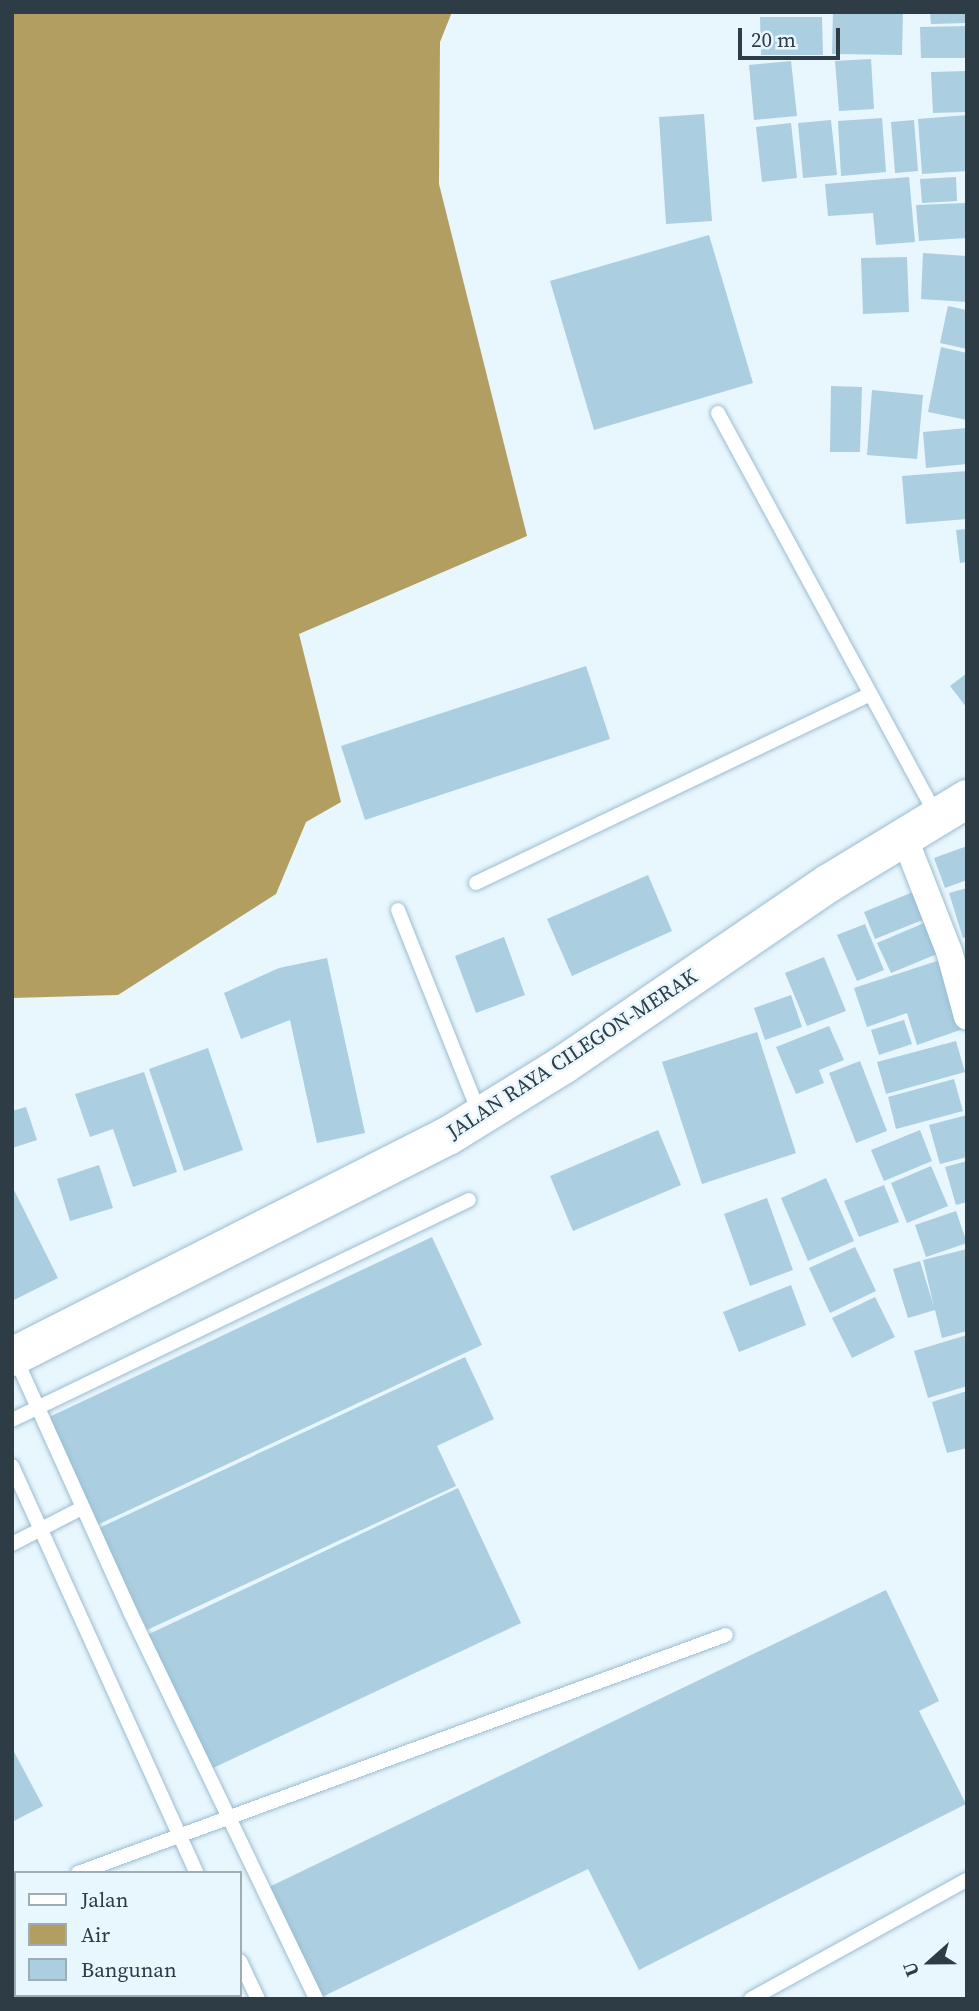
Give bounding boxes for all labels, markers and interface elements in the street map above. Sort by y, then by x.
scale bar [741,14,842,58]
text: 20 m [751,25,796,54]
street label: JALAN RAYA CILEGON-MERAK [442,964,702,1144]
legend [14,1871,242,1997]
text: Jalan [81,1885,128,1914]
text: Air [81,1920,110,1949]
north arrow [895,1927,965,1997]
text: Bangunan [81,1955,177,1984]
text: U [896,1958,925,1981]

